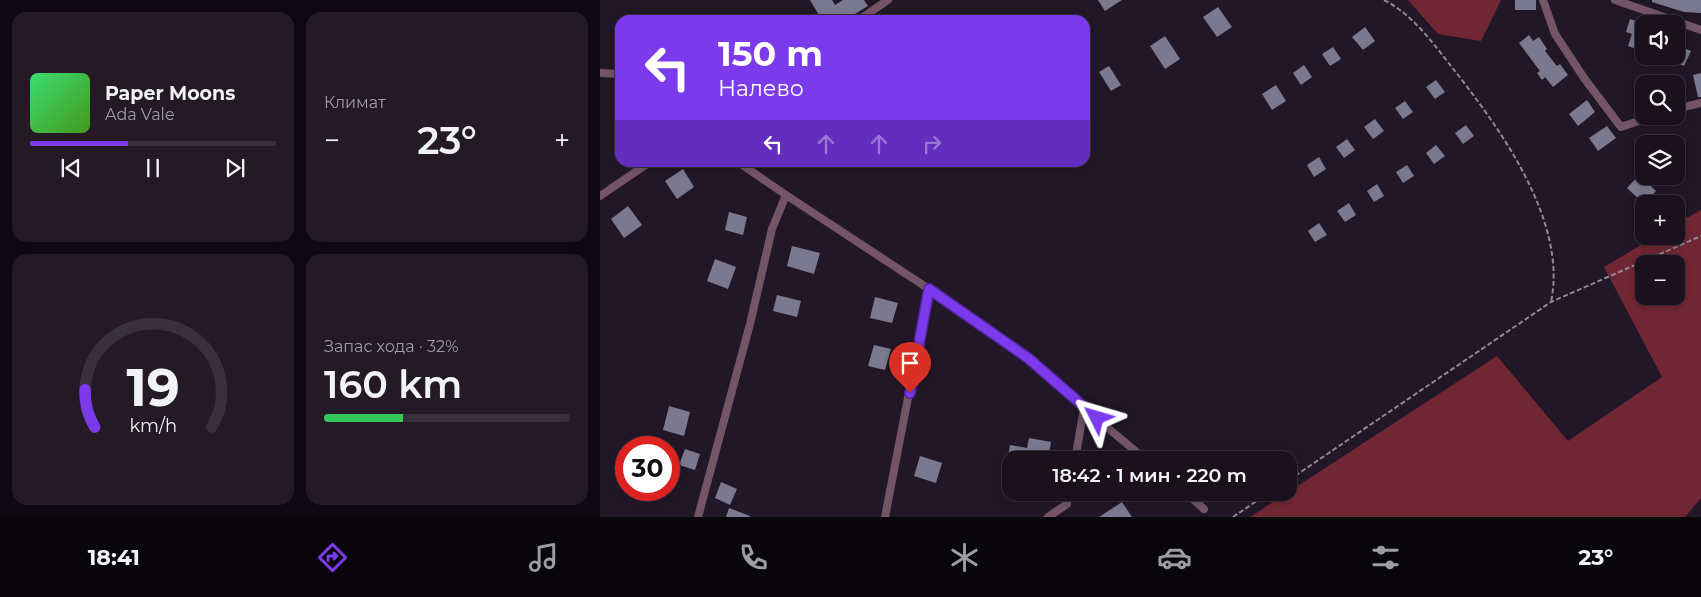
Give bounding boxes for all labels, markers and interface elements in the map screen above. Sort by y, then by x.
map controls [1635,15,1685,305]
button: sound [1635,15,1685,65]
text: 150 m [718,32,823,75]
icon: left [635,35,700,100]
text: Налево [718,75,804,102]
button: search [1635,75,1685,125]
text: Paper Moons [105,82,235,105]
text: Климат [324,93,386,112]
text: Ada Vale [105,105,175,124]
text: 23° [417,117,477,164]
text: − [324,123,340,157]
text: + [554,123,570,157]
icon: left [759,130,787,158]
icon: ahead [812,130,840,158]
icon: ahead [865,130,893,158]
icon: right [918,130,946,158]
button: layers [1635,135,1685,185]
icon: previous [57,154,85,182]
icon: pause [139,154,167,182]
icon: next [221,154,249,182]
button: + [1635,195,1685,245]
button: − [1635,255,1685,305]
text: Запас хода · 32% [324,337,458,356]
pin [889,342,931,393]
icon: arrive [896,349,924,377]
text: 19 [126,356,180,419]
text: 160 km [324,361,462,408]
position arrow [1070,391,1122,443]
text: km/h [129,415,177,436]
speed limit sign: 30 [615,436,680,501]
text: 18:42 · 1 мин · 220 m [1052,464,1247,487]
icon: directions [315,540,350,575]
icon: music [526,540,561,575]
icon: phone [736,540,771,575]
icon: climate [947,540,982,575]
icon: car [1157,540,1192,575]
icon: filters [1368,540,1403,575]
text: 18:41 [88,544,140,571]
text: 23° [1578,544,1613,571]

